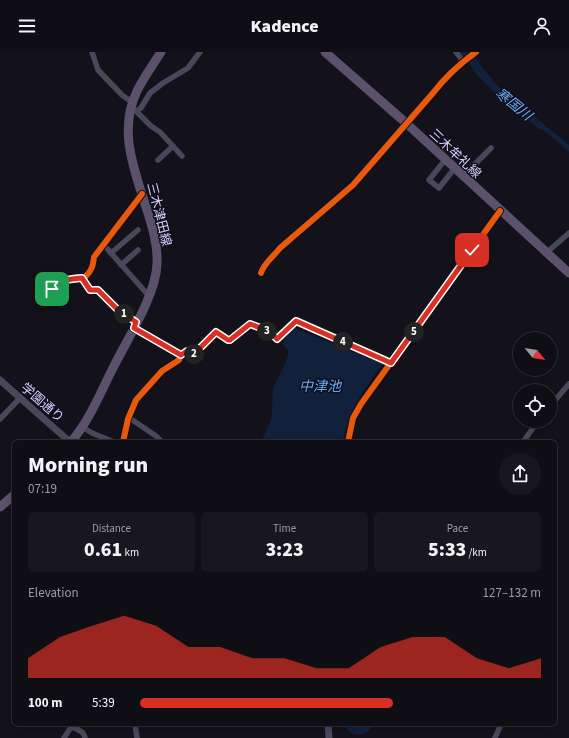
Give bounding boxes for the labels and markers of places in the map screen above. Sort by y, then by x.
pin [455,233,489,267]
pin [35,272,69,306]
pin: 1 [114,304,134,324]
pin: 3 [257,321,277,341]
pin: 5 [404,322,424,342]
pin: 4 [333,332,353,352]
pin: 2 [184,344,204,364]

